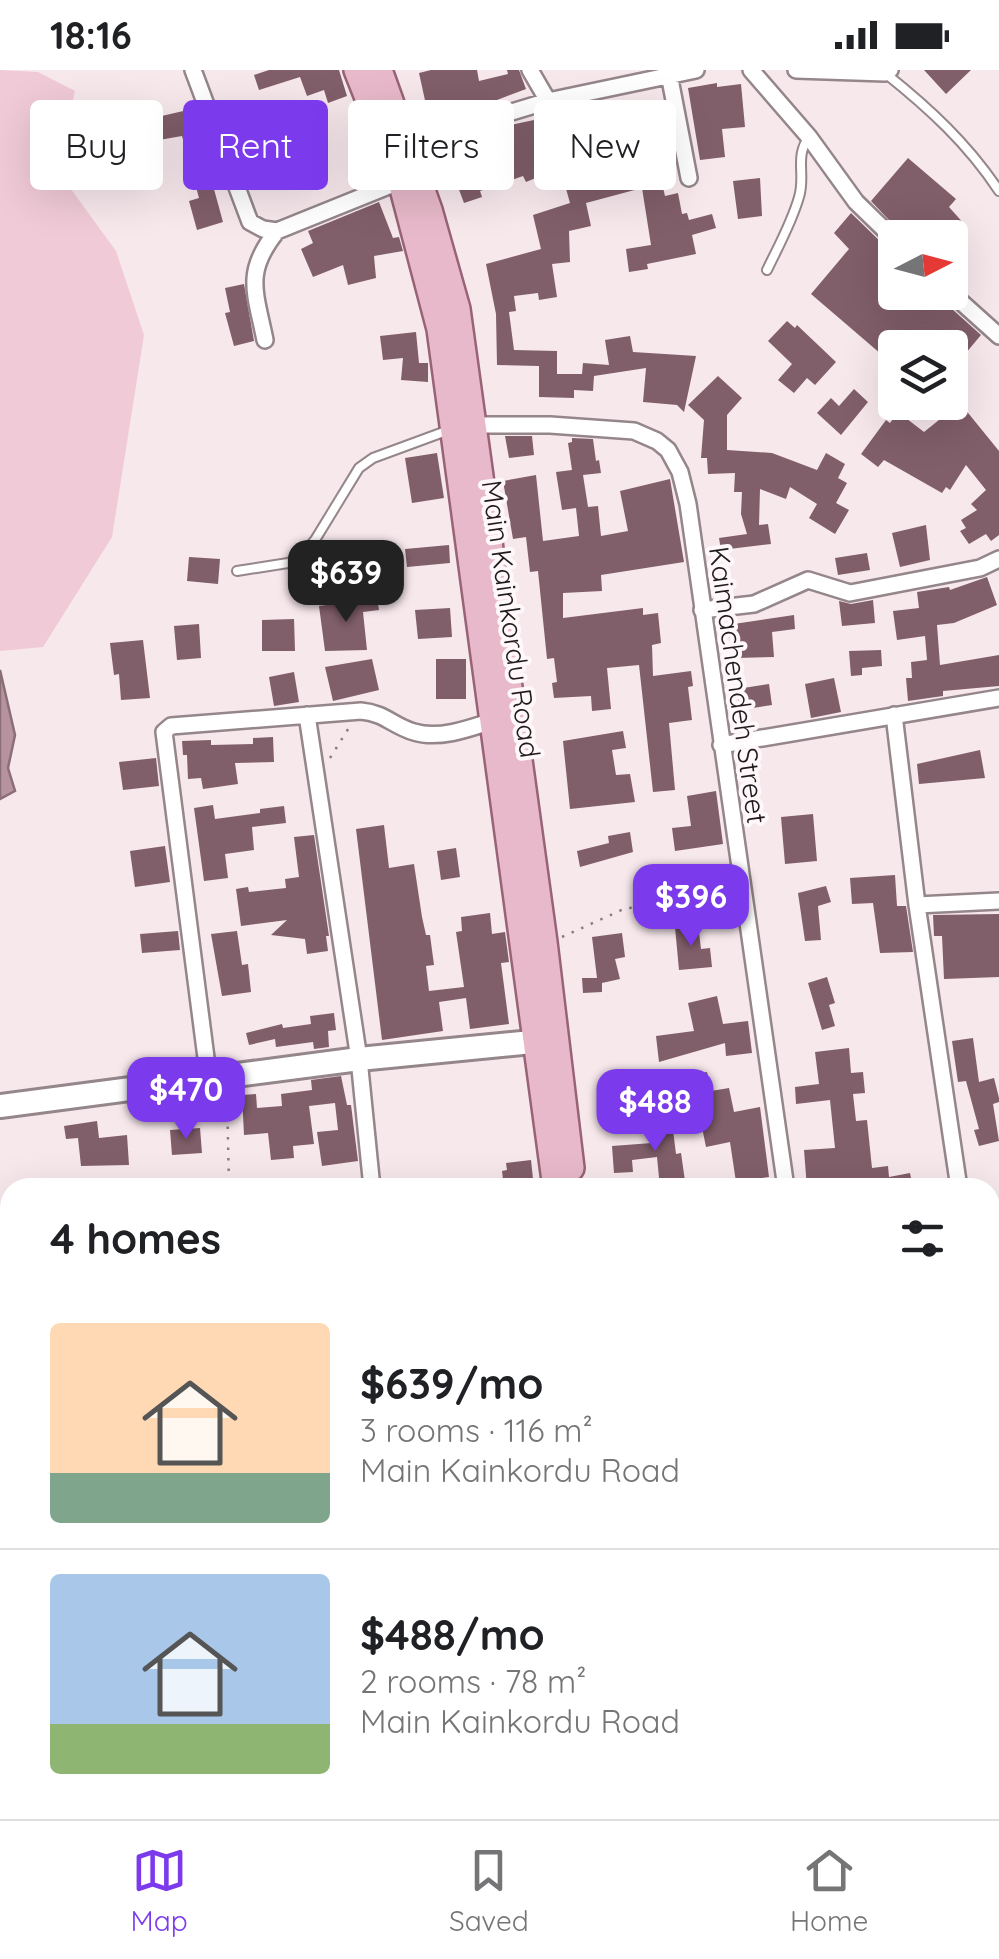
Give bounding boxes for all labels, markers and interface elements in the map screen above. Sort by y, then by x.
text: 18:16 [50,11,132,59]
chip: Buy [30,100,163,190]
chip: Rent [183,100,328,190]
chip: Filters [348,100,514,190]
chip: New [534,100,676,190]
north arrow [878,220,968,310]
map controls [878,220,968,420]
button: layers [878,330,968,420]
street label: Main Kainkordu Road [475,478,548,760]
pin: $639 [287,540,405,625]
street label: Kaimachendeh Street [702,544,775,826]
text: $639 [310,552,382,592]
pin: $396 [632,864,750,949]
text: $396 [655,876,727,916]
pin: $470 [127,1057,245,1142]
text: $470 [149,1069,223,1109]
pin: $488 [596,1069,714,1154]
text: $488 [619,1081,692,1121]
icon: filters [895,1211,950,1266]
text: 4 homes [50,1212,221,1265]
text: $639/mo [360,1357,544,1410]
icon: home [130,1363,250,1483]
text: 3 rooms · 116 m² [360,1410,593,1450]
text: Main Kainkordu Road [360,1450,680,1490]
text: $488/mo [360,1608,545,1661]
icon: home [130,1614,250,1734]
text: 2 rooms · 78 m² [360,1661,586,1701]
text: Main Kainkordu Road [360,1701,680,1741]
tab: Map [131,1843,188,1938]
tab: Saved [449,1843,529,1938]
tab: Home [790,1843,868,1938]

